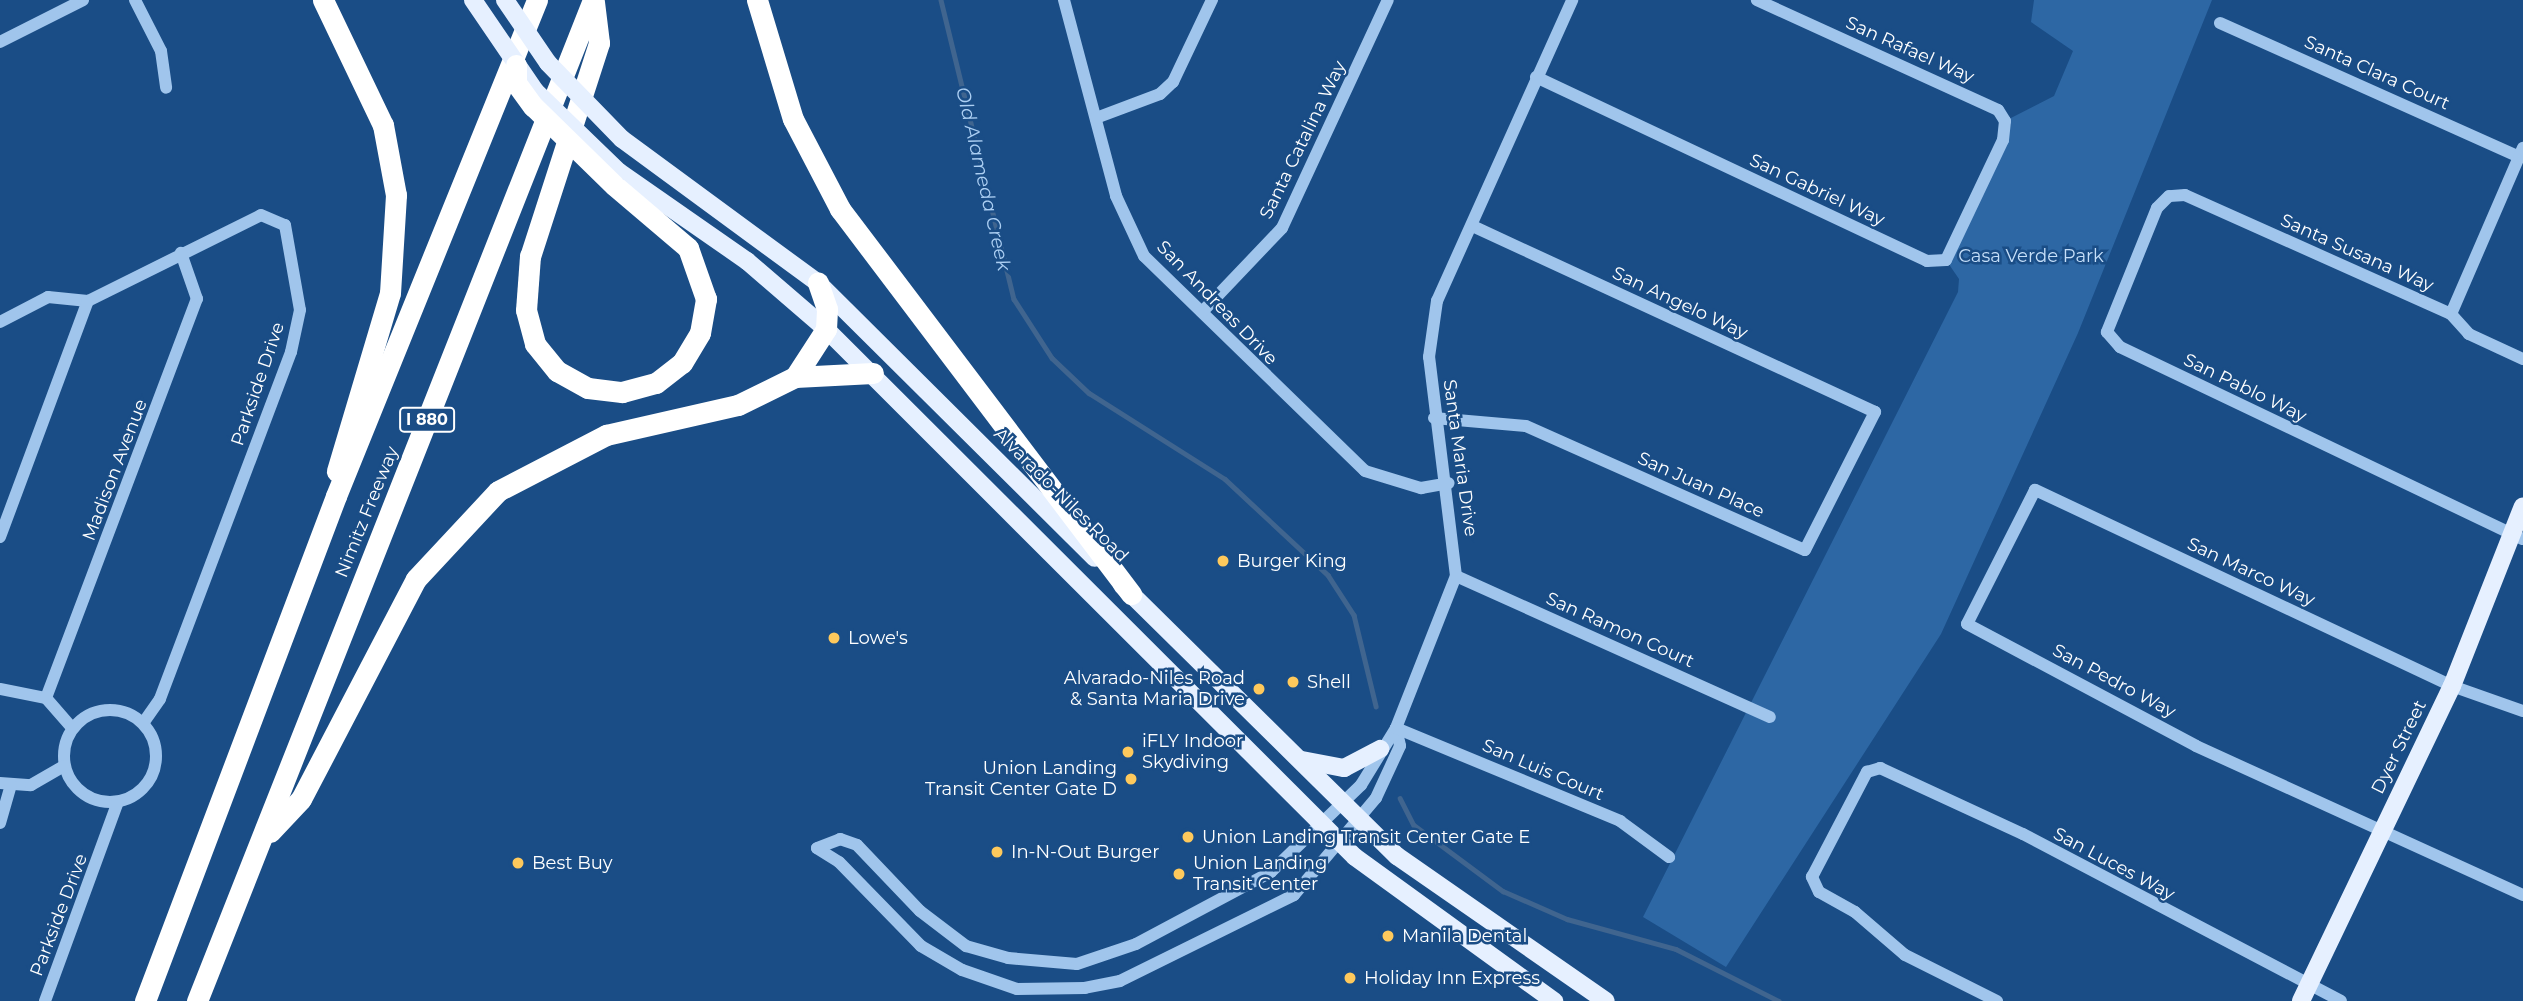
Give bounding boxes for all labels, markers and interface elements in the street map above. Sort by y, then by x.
street label: San Rafael Way [1843,12,1977,88]
street label: Santa Clara Court [2301,31,2453,115]
street label: Santa Catalina Way [1255,57,1351,223]
water label: Old Alameda Creek [951,85,1015,273]
street label: San Gabriel Way [1746,149,1888,231]
street label: Santa Susana Way [2277,210,2437,296]
street label: San Andreas Drive [1152,236,1282,370]
park label: Casa Verde Park [1958,245,2104,267]
street label: San Angelo Way [1609,262,1751,344]
street label: Parkside Drive [227,319,289,449]
street label: San Pablo Way [2180,349,2310,427]
street label: Santa Maria Drive [1438,378,1482,538]
street label: Madison Avenue [78,396,152,544]
road number: I 880 [399,408,455,432]
street label: Alvarado-Niles Road [989,423,1133,567]
street label: Nimitz Freeway [331,443,403,581]
street label: San Juan Place [1634,447,1768,523]
street label: San Marco Way [2184,533,2318,611]
place label: Burger King [1237,550,1347,572]
marker: Burger King [1215,553,1231,569]
street label: San Ramon Court [1543,588,1697,672]
place label: Lowe's [848,627,908,649]
marker: Lowe's [826,630,842,646]
street label: San Pedro Way [2049,639,2179,723]
place label: Alvarado-Niles Road & Santa Maria Drive [1064,668,1245,710]
place label: Shell [1307,671,1351,693]
marker: Shell [1285,674,1301,690]
marker: Alvarado-Niles Road & Santa Maria Drive [1251,681,1267,697]
street label: Dyer Street [2367,697,2431,797]
place label: iFLY Indoor Skydiving [1142,731,1243,774]
street label: San Luis Court [1479,735,1607,805]
marker: iFLY Indoor Skydiving [1120,744,1136,760]
place label: Union Landing Transit Center Gate D [925,758,1117,800]
marker: Union Landing Transit Center Gate D [1123,771,1139,787]
street label: San Luces Way [2050,823,2178,905]
place label: Union Landing Transit Center Gate E [1202,826,1530,848]
marker: Union Landing Transit Center Gate E [1180,829,1196,845]
place label: In-N-Out Burger [1011,841,1159,863]
marker: In-N-Out Burger [989,844,1005,860]
street label: Parkside Drive [26,851,92,979]
place label: Best Buy [532,852,613,874]
place label: Union Landing Transit Center [1193,853,1327,896]
marker: Best Buy [510,855,526,871]
marker: Union Landing Transit Center [1171,866,1187,882]
place label: Manila Dental [1402,925,1527,947]
marker: Manila Dental [1380,928,1396,944]
place label: Holiday Inn Express [1364,967,1540,989]
marker: Holiday Inn Express [1342,970,1358,986]

